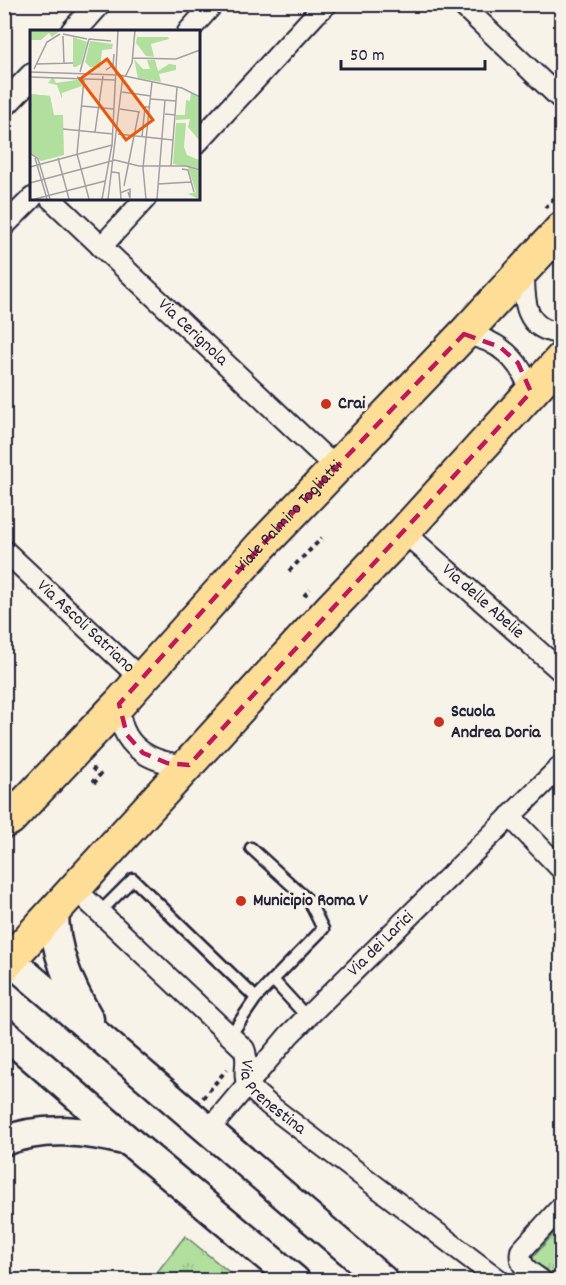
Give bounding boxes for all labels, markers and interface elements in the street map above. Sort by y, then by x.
inset map [30,30,200,200]
scale bar [341,33,485,71]
text: 50 m [350,44,385,69]
street label: Via Cerignola [152,293,234,372]
place label: Crai [338,392,366,417]
marker: Crai [319,397,333,411]
street label: Viale Palmiro Togliatti [230,455,349,579]
street label: Via delle Abelie [436,558,529,645]
street label: Via Ascoli Satriano [31,574,140,679]
place label: Scuola Andrea Doria [451,700,541,746]
marker: Scuola Andrea Doria [432,715,446,729]
place label: Municipio Roma V [253,889,368,914]
marker: Municipio Roma V [234,894,248,908]
street label: Via dei Larici [342,905,420,983]
street label: Via Prenestina [233,1059,311,1141]

